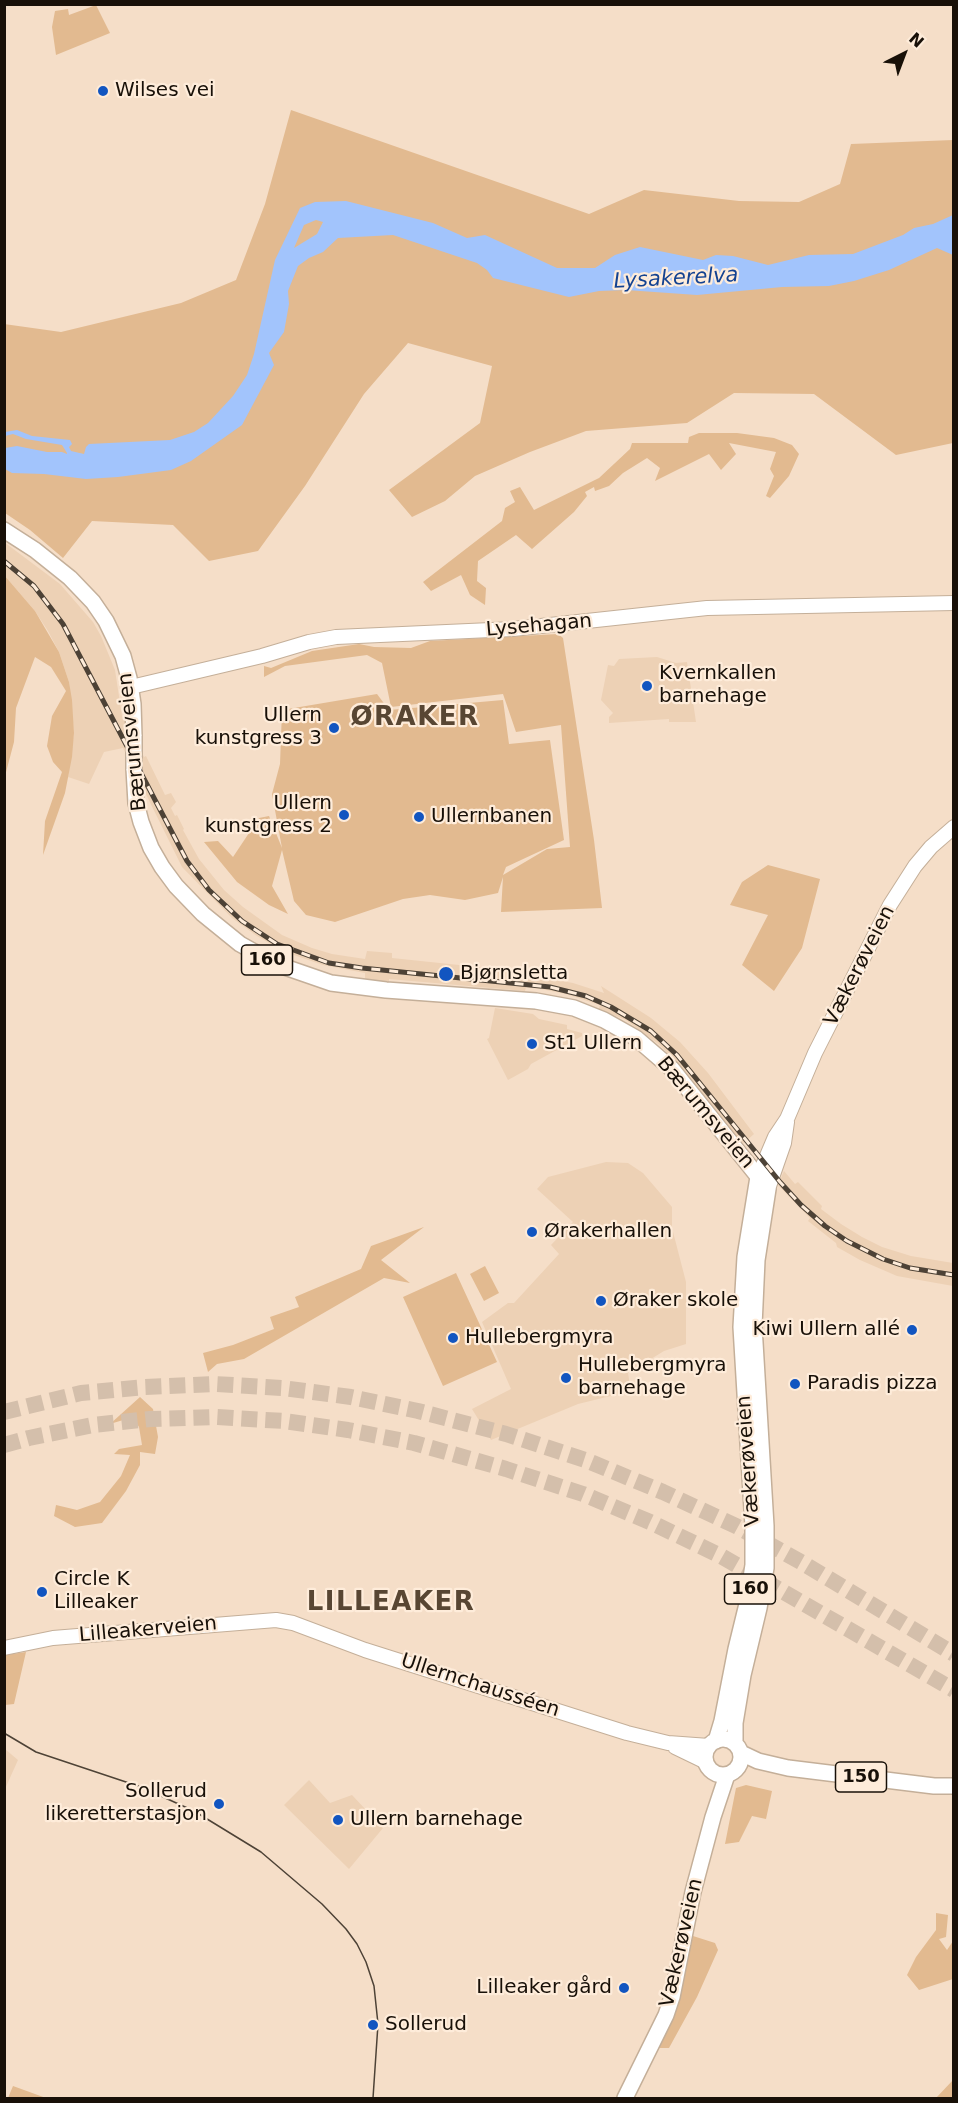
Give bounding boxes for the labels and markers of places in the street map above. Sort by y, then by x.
place label: Wilses vei [115,79,215,103]
marker: Wilses vei [96,84,110,98]
place label: Kvernkallen barnehage [659,662,776,709]
marker: Kvernkallen barnehage [640,679,654,693]
place label: Ullern kunstgress 3 [195,704,322,751]
marker: Ullern kunstgress 3 [327,721,341,735]
place label: Ullern kunstgress 2 [205,792,332,839]
place label: Ullernbanen [431,805,552,829]
marker: Ullern kunstgress 2 [337,808,351,822]
marker: Ullernbanen [412,810,426,824]
place label: Bjørnsletta [460,962,568,986]
marker: Bjørnsletta [437,965,455,983]
place label: St1 Ullern [544,1032,642,1056]
marker: St1 Ullern [525,1037,539,1051]
place label: Ørakerhallen [544,1220,672,1244]
marker: Ørakerhallen [525,1225,539,1239]
place label: Øraker skole [613,1289,738,1313]
marker: Øraker skole [594,1294,608,1308]
place label: Kiwi Ullern allé [752,1318,900,1342]
marker: Kiwi Ullern allé [905,1323,919,1337]
place label: Hullebergmyra [465,1326,613,1350]
marker: Hullebergmyra [446,1331,460,1345]
place label: Hullebergmyra barnehage [578,1354,726,1401]
marker: Hullebergmyra barnehage [559,1371,573,1385]
place label: Paradis pizza [807,1372,937,1396]
marker: Paradis pizza [788,1377,802,1391]
place label: Circle K Lilleaker [54,1568,138,1615]
marker: Circle K Lilleaker [35,1585,49,1599]
place label: Sollerud likeretterstasjon [45,1780,207,1827]
marker: Sollerud likeretterstasjon [212,1797,226,1811]
place label: Ullern barnehage [350,1808,523,1832]
marker: Ullern barnehage [331,1813,345,1827]
place label: Lilleaker gård [476,1976,612,2000]
marker: Lilleaker gård [617,1981,631,1995]
place label: Sollerud [385,2013,467,2037]
marker: Sollerud [366,2018,380,2032]

